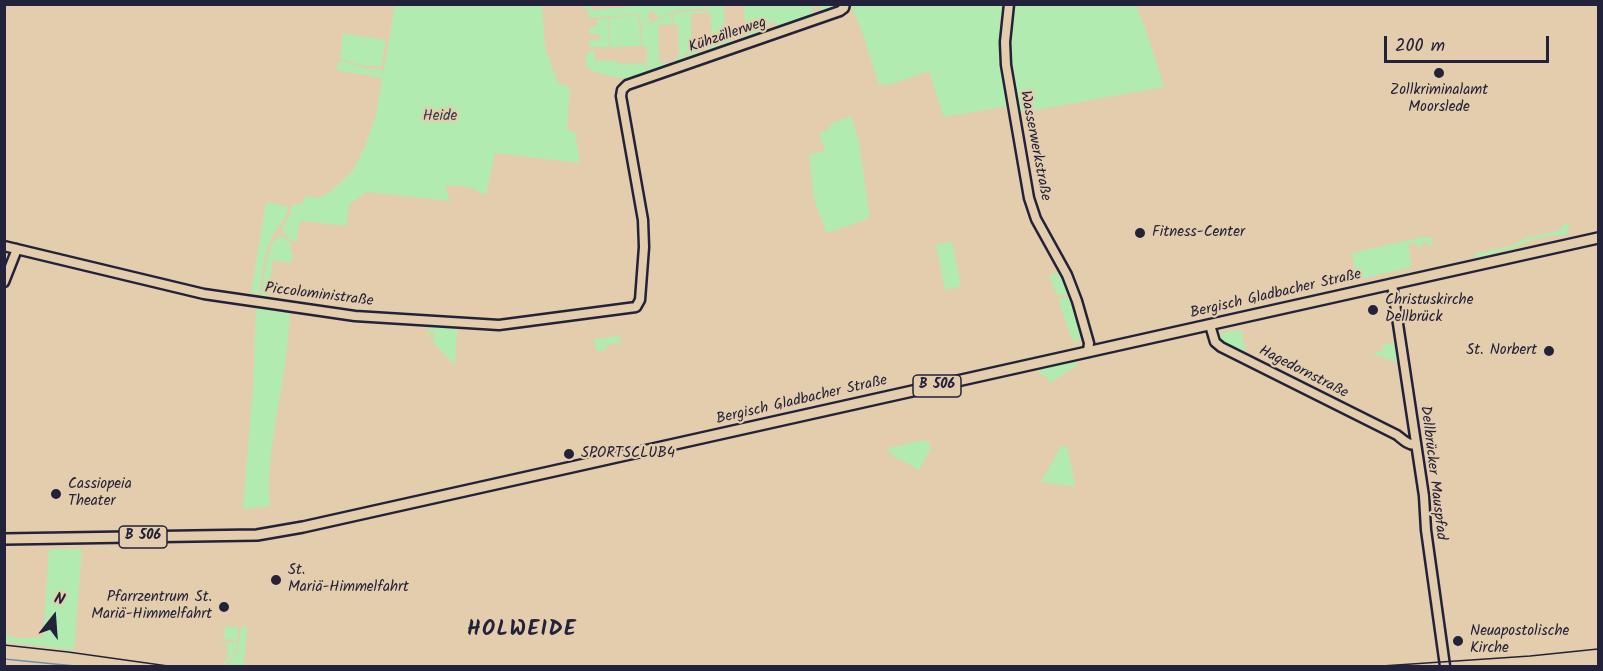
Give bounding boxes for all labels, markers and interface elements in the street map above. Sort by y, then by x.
street label: Kühzällerweg [687,14,769,58]
scale bar [1387,24,1552,62]
text: 200 m [1395,32,1445,61]
marker: Zollkriminalamt Moorslede [1432,66,1446,80]
place label: Zollkriminalamt Moorslede [1390,82,1488,117]
street label: Wasserwerkstraße [1014,89,1054,203]
park label: Heide [423,108,457,126]
place label: Fitness-Center [1152,224,1245,242]
marker: Fitness-Center [1133,226,1147,240]
street label: Bergisch Gladbacher Straße [1189,267,1363,323]
street label: Piccoloministraße [264,280,374,312]
place label: Christuskirche Dellbrück [1385,292,1473,327]
marker: Christuskirche Dellbrück [1366,303,1380,317]
place label: St. Norbert [1466,342,1537,360]
street label: Hagedornstraße [1255,343,1351,403]
marker: St. Norbert [1542,344,1556,358]
street label: Bergisch Gladbacher Straße [715,373,889,429]
road number: B 506 [913,375,961,397]
street label: Dellbrücker Mauspfad [1415,405,1449,541]
place label: SPORTSCLUB4 [581,445,675,463]
marker: SPORTSCLUB4 [562,447,576,461]
place label: Cassiopeia Theater [68,476,132,511]
marker: Cassiopeia Theater [49,487,63,501]
road number: B 506 [119,526,167,548]
place label: St. Mariä-Himmelfahrt [288,562,409,597]
marker: St. Mariä-Himmelfahrt [269,573,283,587]
text: N [51,586,68,613]
north arrow [24,587,84,647]
place label: Pfarrzentrum St. Mariä-Himmelfahrt [91,589,212,624]
marker: Pfarrzentrum St. Mariä-Himmelfahrt [217,600,231,614]
district label: HOLWEIDE [467,618,577,644]
place label: Neuapostolische Kirche [1470,623,1569,658]
marker: Neuapostolische Kirche [1451,634,1465,648]

